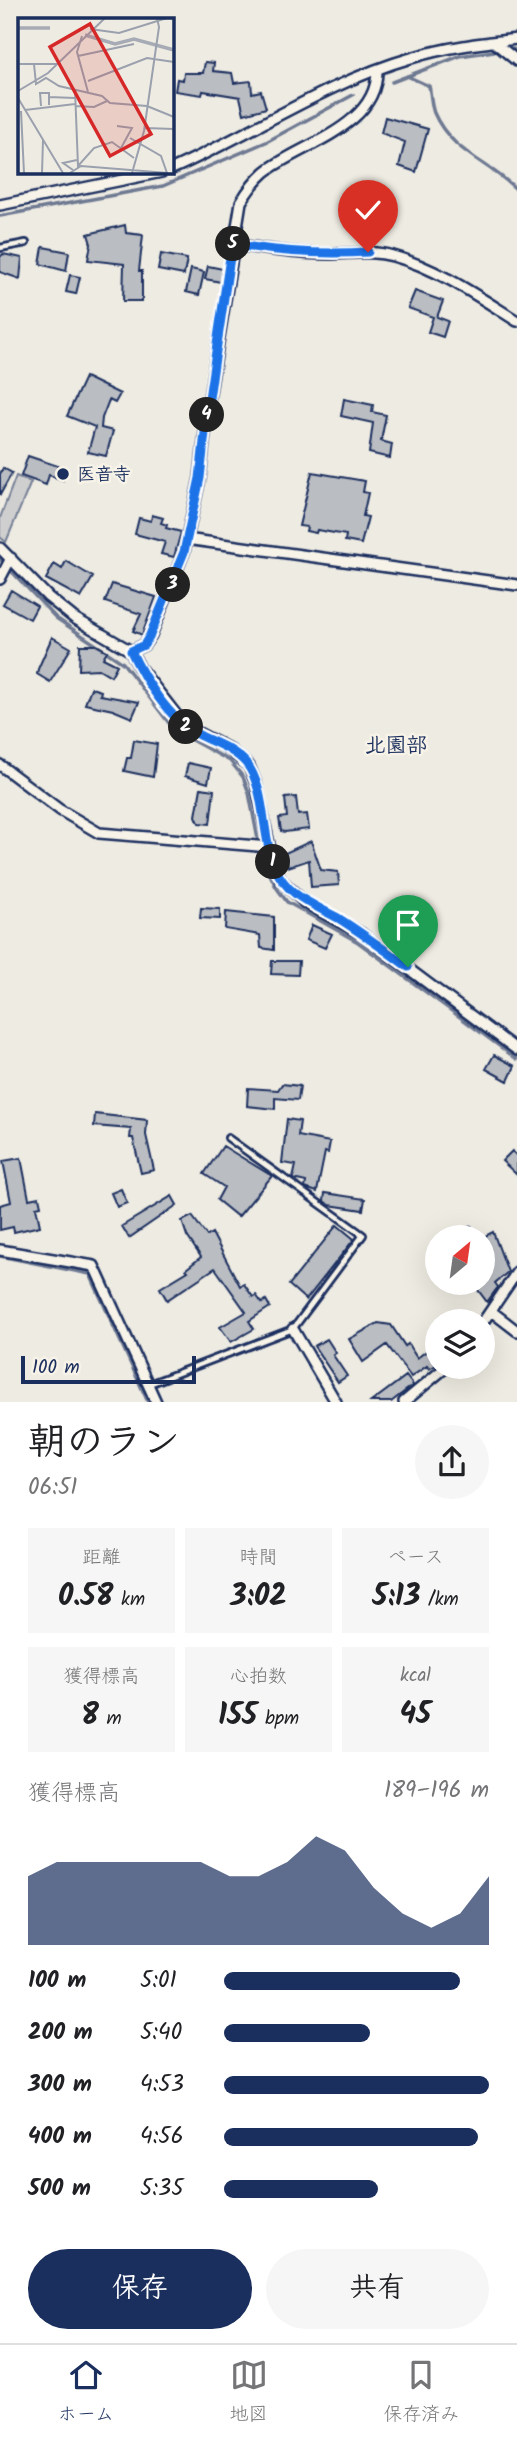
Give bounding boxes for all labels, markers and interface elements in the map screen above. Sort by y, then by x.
inset map [18,18,173,173]
pin [338,180,398,252]
icon: check [349,191,387,229]
pin: 5 [216,226,250,262]
text: 5 [228,228,237,258]
pin: 4 [190,398,224,432]
text: 4 [201,399,212,429]
place label: 医音寺 [77,461,131,490]
marker: 医音寺 [55,466,71,482]
pin: 3 [156,568,190,602]
text: 3 [167,569,178,599]
pin: 2 [168,710,204,744]
text: 2 [180,711,191,741]
district label: 北園部 [365,730,428,763]
pin: 1 [256,844,290,880]
text: 1 [270,846,275,876]
pin [378,895,438,967]
icon: arrive [389,906,427,944]
north arrow [425,1225,495,1295]
map controls [425,1225,495,1379]
button: layers [425,1309,495,1379]
scale bar [21,1352,196,1384]
text: 100 m [32,1353,80,1383]
text: 朝のラン [28,1414,180,1474]
button: share [415,1425,489,1499]
text: 06:51 [28,1470,78,1506]
text: 距離 [82,1543,121,1573]
text: 時間 [239,1543,278,1573]
text: ペース [388,1543,443,1573]
text: 0.58 [58,1573,113,1621]
text: 3:02 [230,1573,287,1621]
text: 5:13 [372,1573,420,1621]
text: km [113,1585,145,1615]
text: /km [420,1585,459,1615]
text: kcal [400,1661,431,1691]
text: 獲得標高 [63,1662,140,1692]
text: 心拍数 [230,1662,287,1692]
text: 45 [400,1691,431,1739]
text: 8 [81,1692,99,1740]
text: 155 [218,1692,257,1740]
text: m [99,1704,122,1734]
text: bpm [257,1704,299,1734]
text: 189–196 m [384,1773,489,1809]
text: 獲得標高 [28,1776,120,1812]
text: 100 m [28,1963,86,1999]
text: 5:01 [140,1963,177,1999]
text: 200 m [28,2015,93,2051]
text: 5:40 [140,2015,182,2051]
text: 300 m [28,2067,92,2103]
text: 4:53 [140,2067,184,2103]
text: 400 m [28,2119,92,2155]
text: 4:56 [140,2119,183,2155]
text: 500 m [28,2171,91,2207]
text: 5:35 [140,2171,184,2207]
button: 保存 [28,2249,252,2329]
button: 共有 [266,2249,489,2329]
tab: ホーム [58,2356,114,2430]
tab: 地図 [230,2356,268,2430]
tab: 保存済み [383,2356,459,2430]

